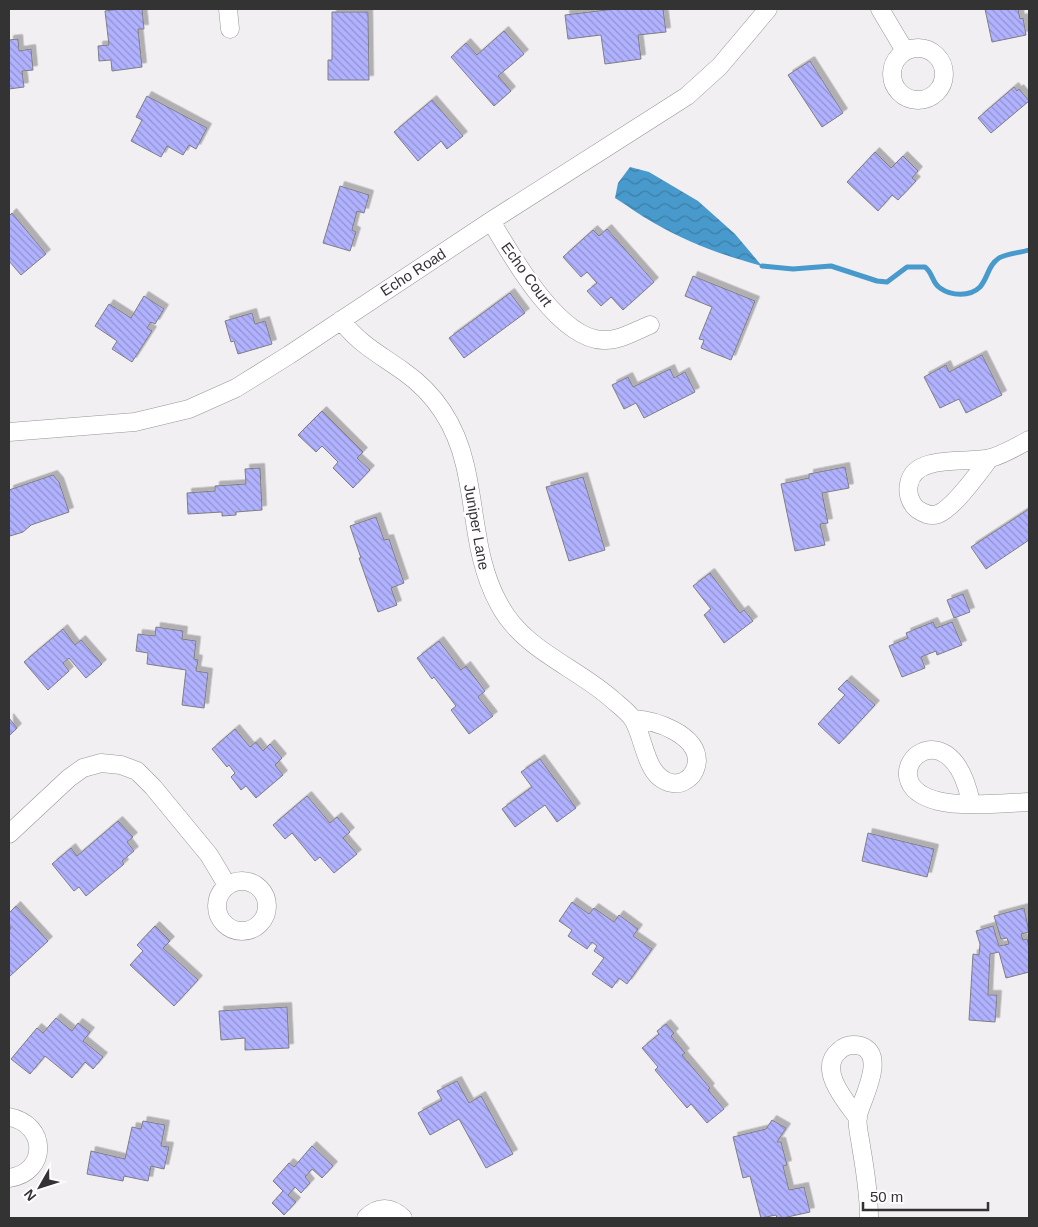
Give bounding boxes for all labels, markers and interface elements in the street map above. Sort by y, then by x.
street label: Echo Court [498,239,556,310]
street label: Echo Road [377,245,449,299]
street label: Juniper Lane [461,483,493,571]
north arrow [15,1162,65,1212]
scale bar [863,1180,988,1212]
text: N [20,1186,39,1204]
text: 50 m [870,1188,903,1205]

